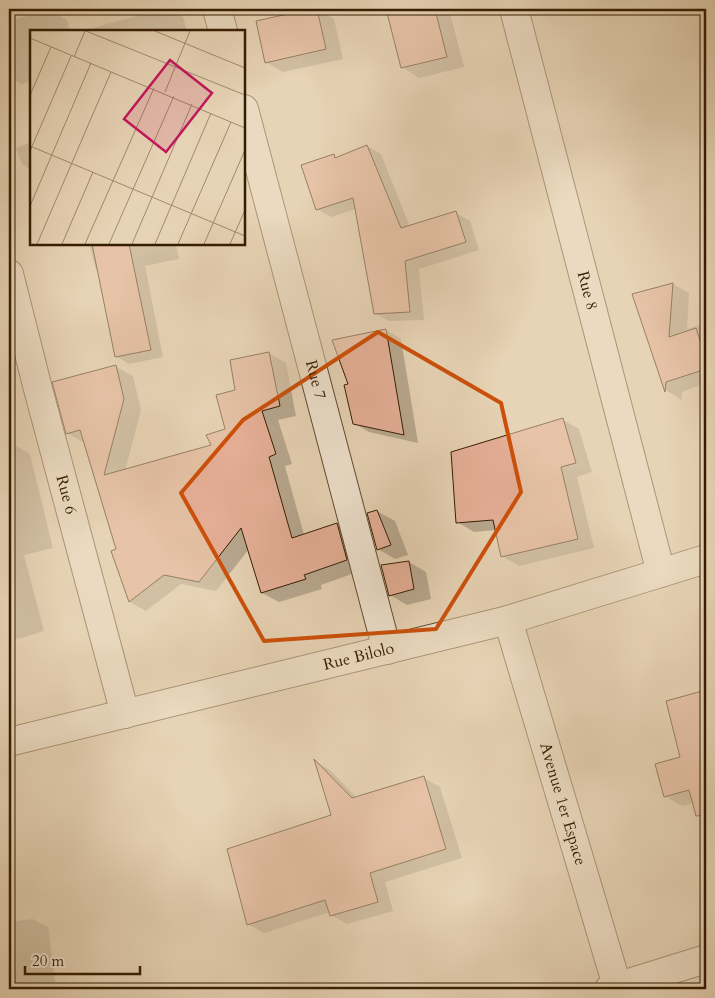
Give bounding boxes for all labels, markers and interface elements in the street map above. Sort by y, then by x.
inset map [30,30,245,245]
street label: Rue 8 [572,269,603,313]
street label: Rue 7 [300,358,331,402]
street label: Rue 6 [51,473,82,517]
street label: Rue Bilolo [321,637,397,676]
street label: Avenue 1er Espace [534,740,592,868]
scale bar [25,943,140,975]
text: 20 m [32,951,64,971]

